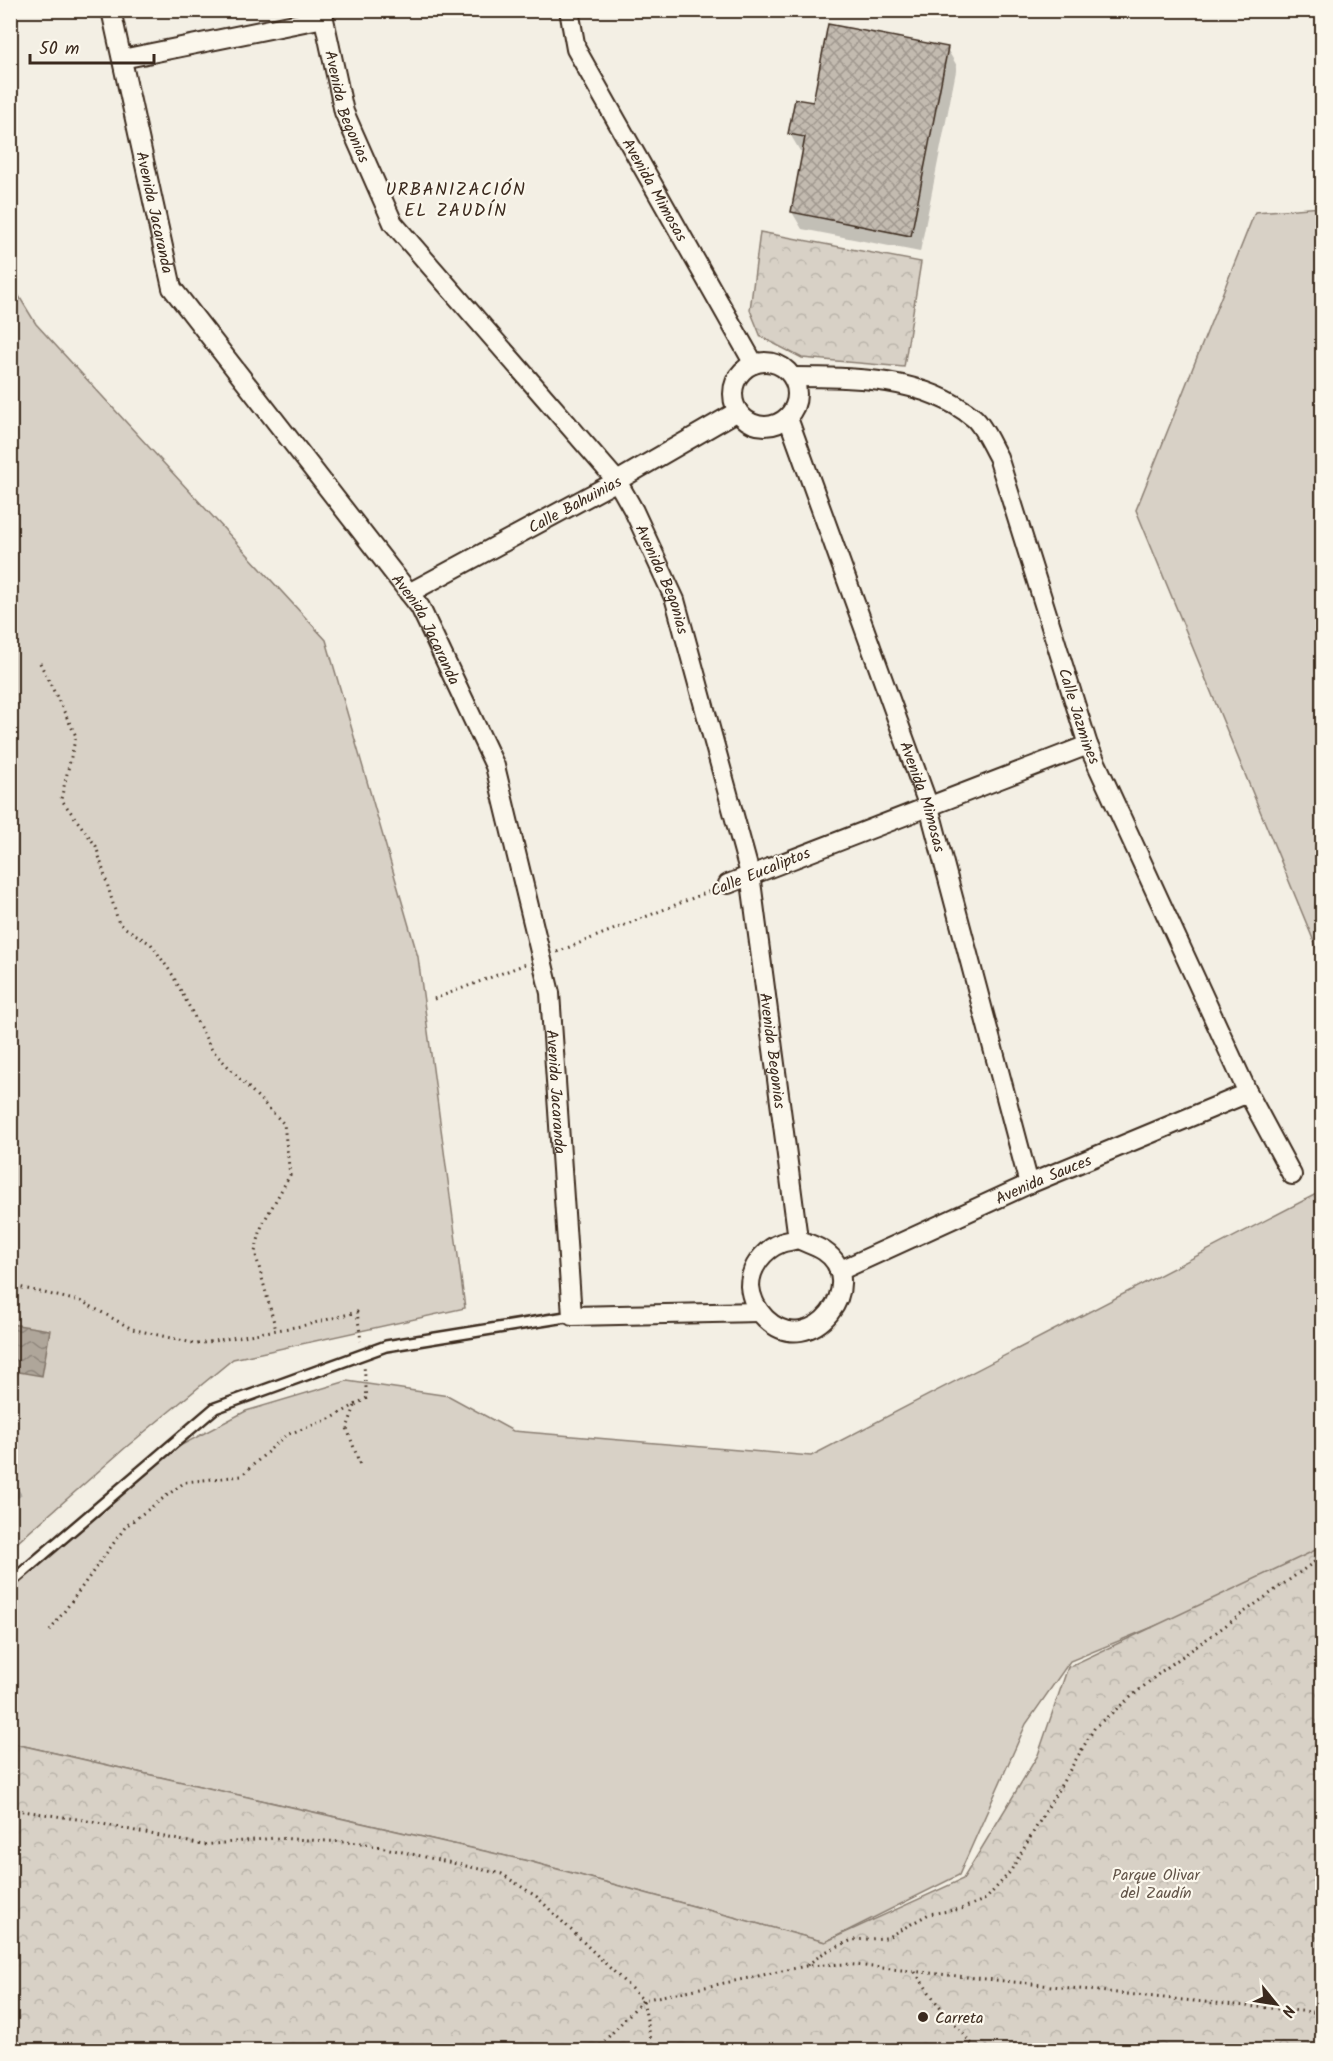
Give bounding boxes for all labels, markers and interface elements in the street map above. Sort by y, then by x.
scale bar [30,27,154,65]
text: 50 m [39,35,79,64]
street label: Avenida Begonias [317,48,376,167]
street label: Avenida Mimosas [615,134,693,247]
street label: Avenida Jacaranda [128,149,179,276]
district label: URBANIZACIÓN EL ZAUDÍN [385,176,527,226]
street label: Calle Bahuinias [524,470,627,541]
street label: Avenida Begonias [628,521,695,637]
street label: Avenida Jacaranda [384,569,466,689]
street label: Calle Jazmines [1051,665,1106,769]
street label: Avenida Mimosas [892,738,951,855]
street label: Calle Eucaliptos [707,841,814,904]
street label: Avenida Begonias [752,991,792,1111]
street label: Avenida Jacaranda [539,1029,572,1155]
street label: Avenida Sauces [991,1148,1096,1212]
park label: Parque Olivar del Zaudín [1112,1863,1201,1906]
north arrow [1246,1974,1306,2034]
text: N [1274,2000,1301,2021]
place label: Carreta [935,2006,984,2031]
marker: Carreta [916,2010,930,2024]

